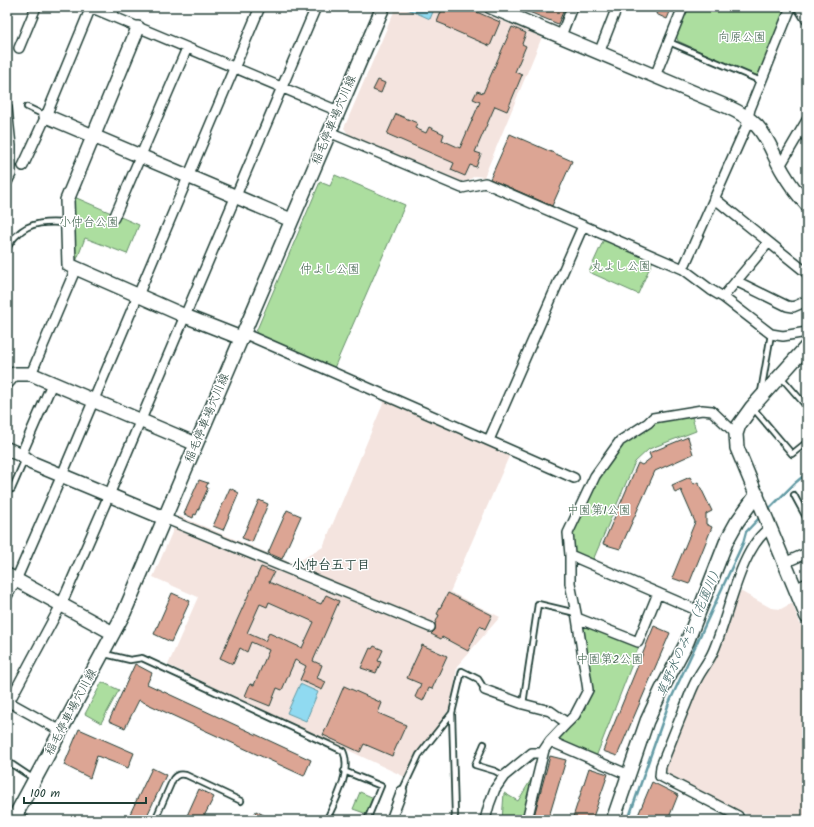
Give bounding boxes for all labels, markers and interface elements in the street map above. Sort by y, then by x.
park label: 向原公園 [718,28,766,47]
street label: 稲毛停車場穴川線 [306,72,362,168]
park label: 小仲台公園 [59,213,119,232]
park label: 丸よし公園 [591,257,651,276]
park label: 仲よし公園 [300,260,360,279]
street label: 稲毛停車場穴川線 [179,370,235,466]
park label: 中園第1公園 [567,501,631,520]
district label: 小仲台五丁目 [292,555,370,576]
water label: 草野水のみち（花園川） [651,562,729,700]
park label: 中園第2公園 [577,650,643,669]
street label: 稲毛停車場穴川線 [40,665,102,759]
scale bar [24,779,146,805]
text: 100 m [30,784,61,803]

